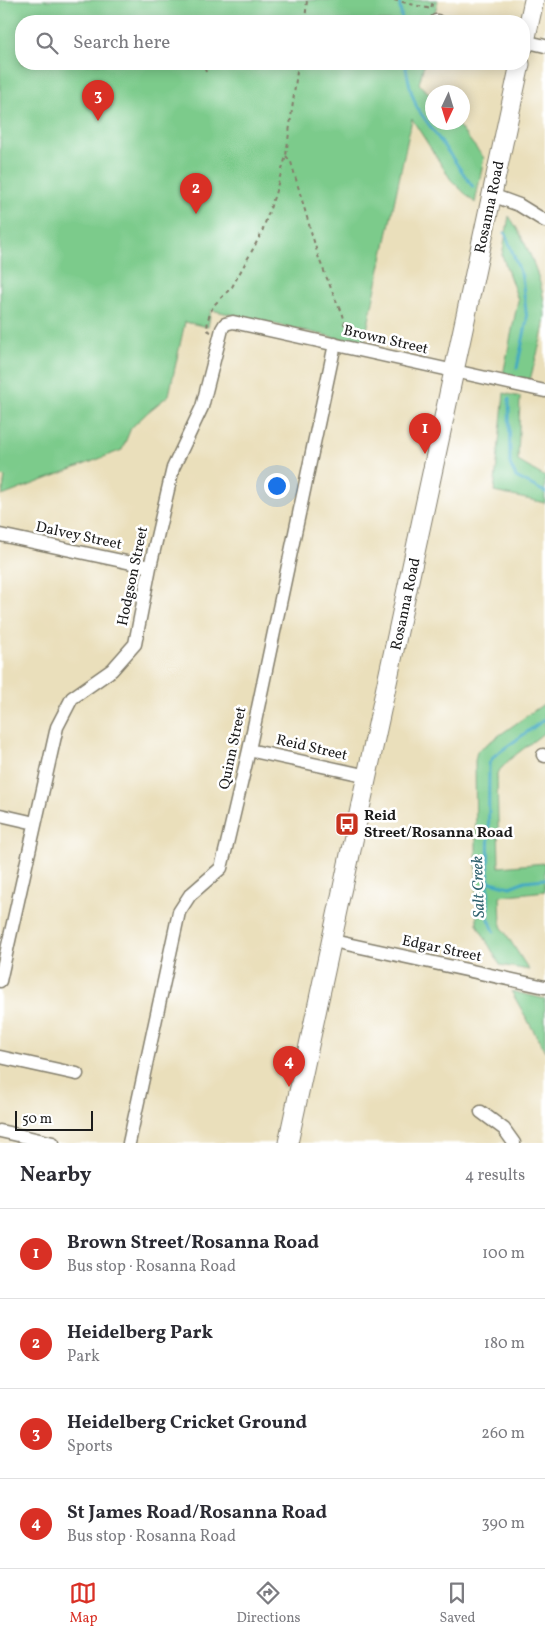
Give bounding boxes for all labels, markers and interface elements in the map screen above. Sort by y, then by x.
search box [15,15,530,70]
icon: search [33,29,61,57]
text: Search here [73,30,170,56]
pin: 3 [82,80,114,121]
north arrow [425,85,470,130]
street label: Rosanna Road [470,159,511,256]
pin: 2 [180,173,212,214]
street label: Brown Street [341,321,430,360]
pin: 1 [409,413,441,454]
your location [264,473,290,499]
street label: Dalvey Street [34,517,124,556]
street label: Hodgson Street [113,525,154,628]
street label: Rosanna Road [386,556,427,653]
street label: Quinn Street [214,705,252,792]
street label: Reid Street [274,730,349,767]
place label: Reid Street/Rosanna Road [364,806,513,844]
bus stop icon: Reid Street/Rosanna Road [334,811,360,837]
water label: Salt Creek [467,855,491,918]
street label: Edgar Street [400,931,484,968]
pin: 4 [273,1046,305,1087]
scale bar [15,1108,92,1131]
text: 50 m [22,1110,52,1129]
text: Nearby [20,1161,91,1190]
text: 4 results [465,1165,525,1187]
text: Brown Street/Rosanna Road [67,1230,319,1256]
text: 1 [33,1243,39,1265]
text: 100 m [482,1243,525,1265]
text: Bus stop · Rosanna Road [67,1256,236,1278]
text: Heidelberg Park [67,1320,213,1346]
text: 2 [32,1333,40,1355]
text: 180 m [484,1333,525,1355]
text: Park [67,1346,100,1368]
text: Heidelberg Cricket Ground [67,1410,307,1436]
text: 3 [32,1423,40,1445]
text: 260 m [481,1423,525,1445]
text: Sports [67,1436,113,1458]
text: St James Road/Rosanna Road [67,1500,327,1526]
text: 4 [31,1513,41,1535]
text: 390 m [482,1513,525,1535]
text: Bus stop · Rosanna Road [67,1526,236,1548]
tab: Map [69,1579,97,1628]
tab: Directions [236,1579,301,1628]
tab: Saved [439,1579,476,1628]

